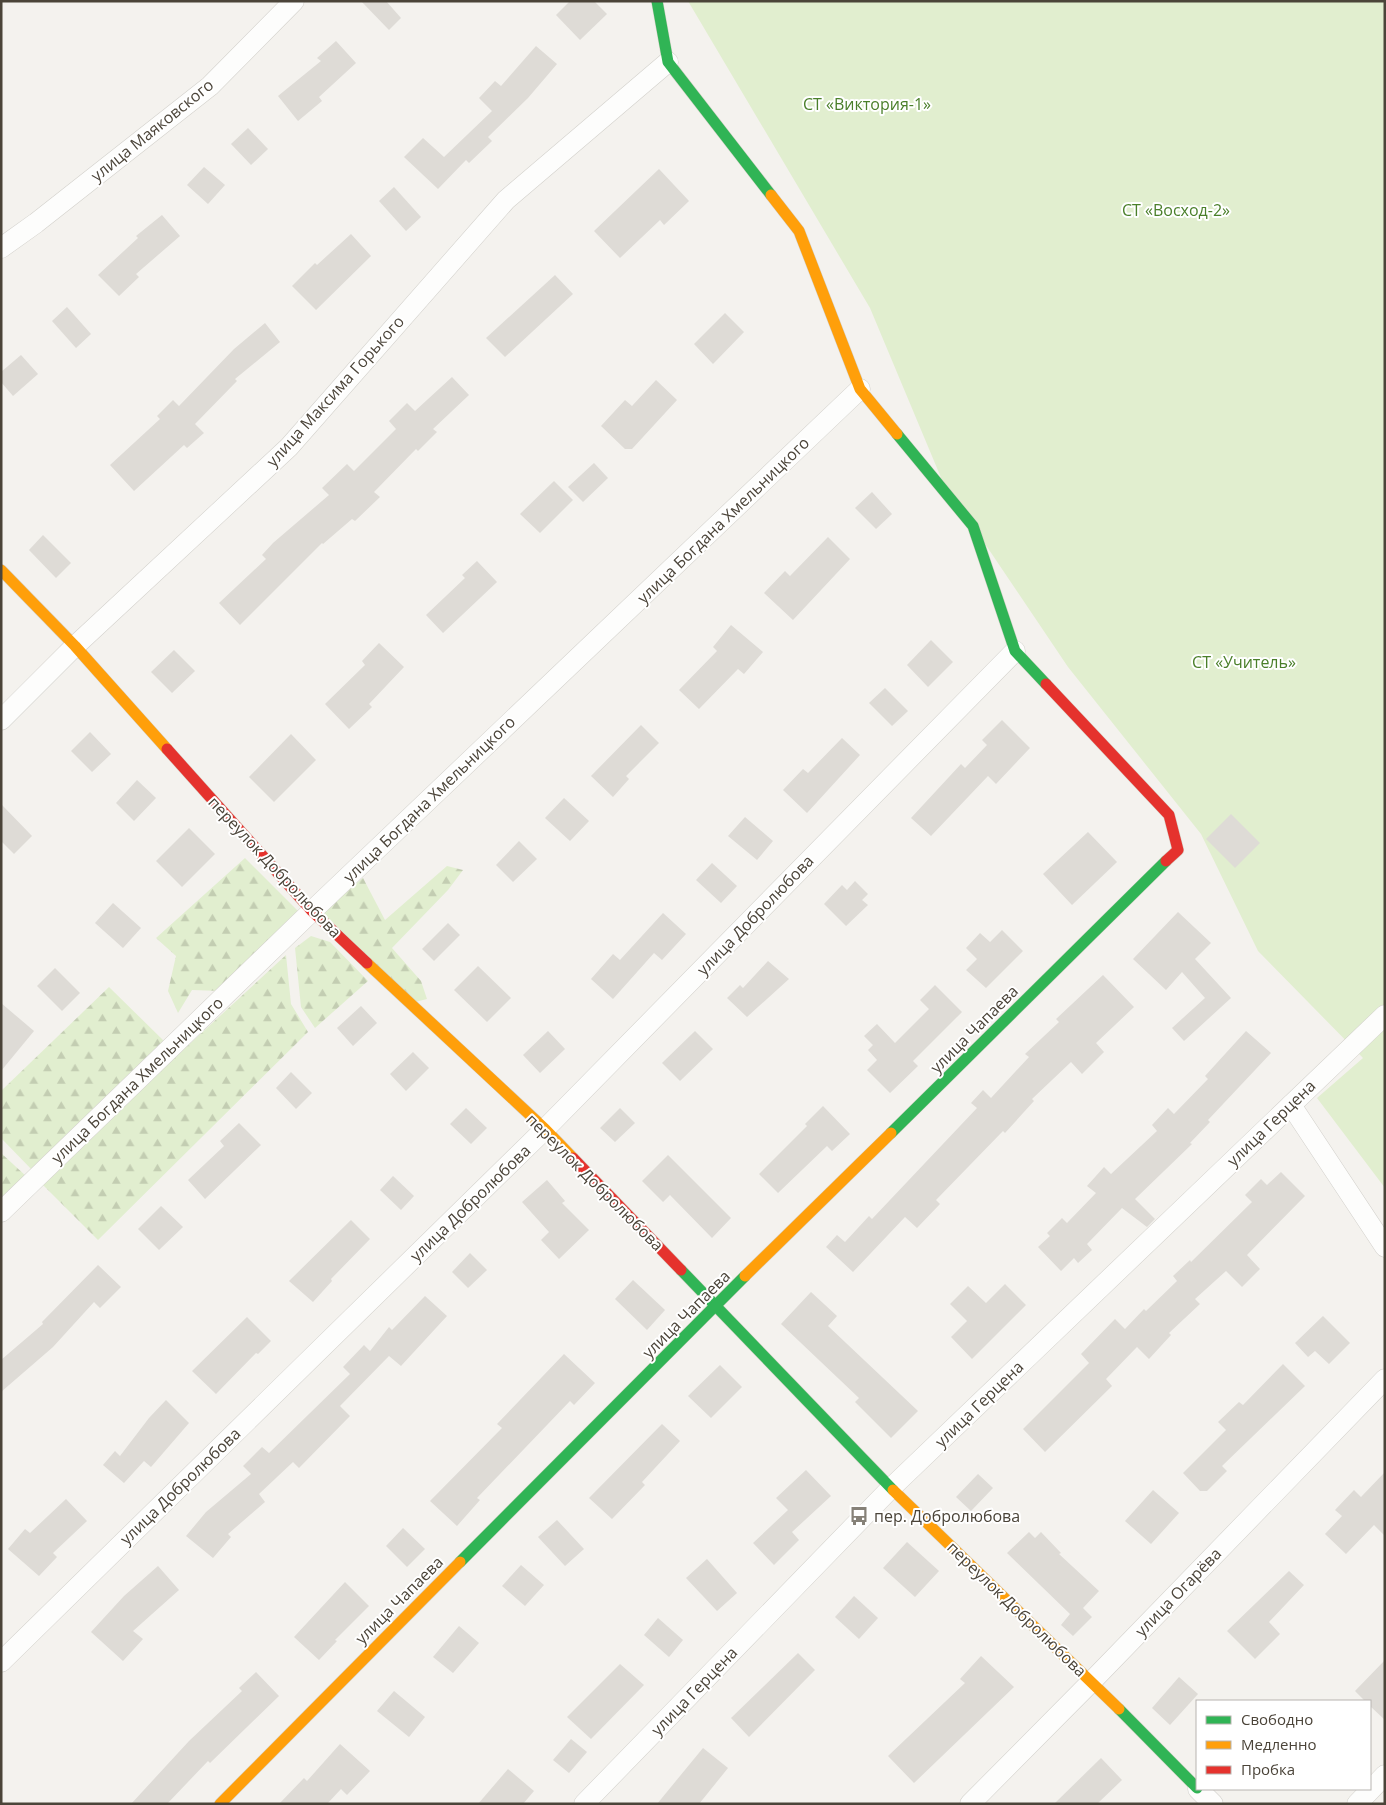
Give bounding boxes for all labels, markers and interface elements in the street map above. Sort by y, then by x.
street label: улица Маяковского [86,74,218,186]
park label: СТ «Виктория-1» [803,93,931,115]
park label: СТ «Восход-2» [1122,199,1230,221]
street label: улица Максима Горького [261,311,409,471]
street label: улица Богдана Хмельницкого [632,432,814,608]
park label: СТ «Учитель» [1192,651,1296,673]
street label: улица Богдана Хмельницкого [338,711,520,887]
street label: переулок Добролюбова [204,791,346,943]
street label: улица Добролюбова [692,850,818,980]
street label: улица Чапаева [925,980,1023,1078]
street label: улица Богдана Хмельницкого [46,992,228,1168]
street label: улица Герцена [1222,1075,1320,1171]
street label: переулок Добролюбова [521,1108,669,1256]
street label: улица Добролюбова [405,1140,535,1266]
street label: улица Чапаева [637,1265,735,1363]
street label: улица Герцена [930,1356,1028,1452]
street label: улица Добролюбова [115,1423,245,1549]
bus stop icon: пер. Добролюбова [848,1505,870,1527]
place label: пер. Добролюбова [874,1505,1020,1527]
street label: переулок Добролюбова [942,1536,1092,1682]
street label: улица Огарёва [1130,1543,1226,1641]
street label: улица Чапаева [350,1551,448,1649]
street label: улица Герцена [646,1642,742,1740]
legend [1196,1700,1371,1790]
text: Свободно [1241,1709,1313,1729]
text: Медленно [1241,1734,1317,1754]
text: Пробка [1241,1759,1295,1779]

